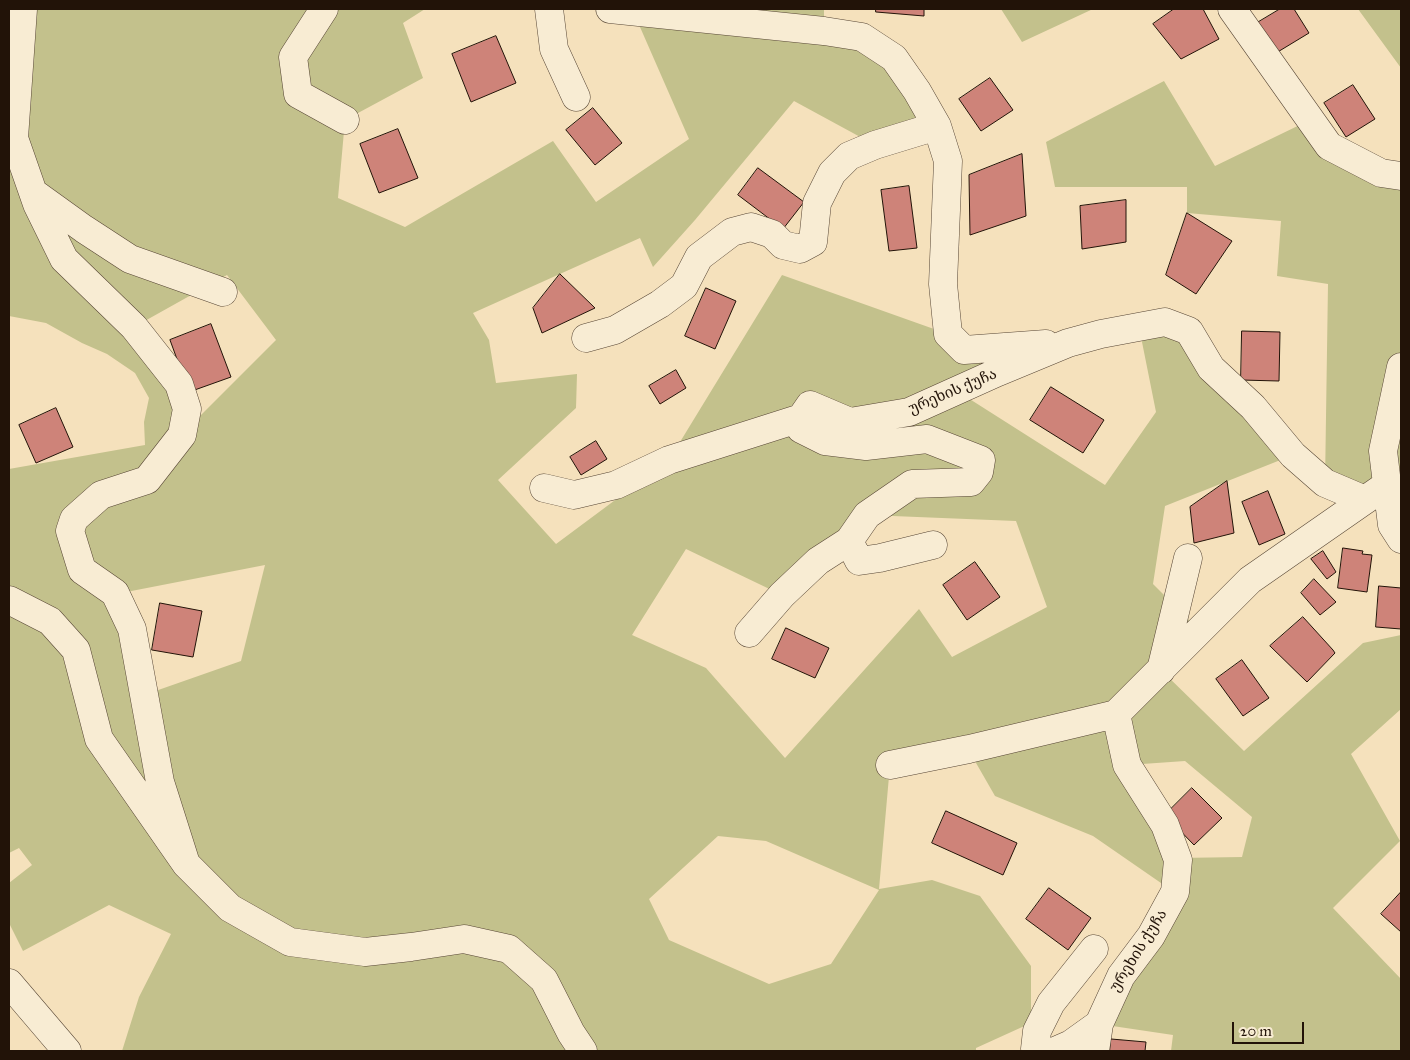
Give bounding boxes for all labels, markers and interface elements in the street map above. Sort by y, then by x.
street label: ურეხის ქუჩა [906,365,1000,419]
street label: ურეხის ქუჩა [1106,906,1172,996]
scale bar [1235,1012,1308,1044]
text: 20 m [1240,1022,1272,1040]

